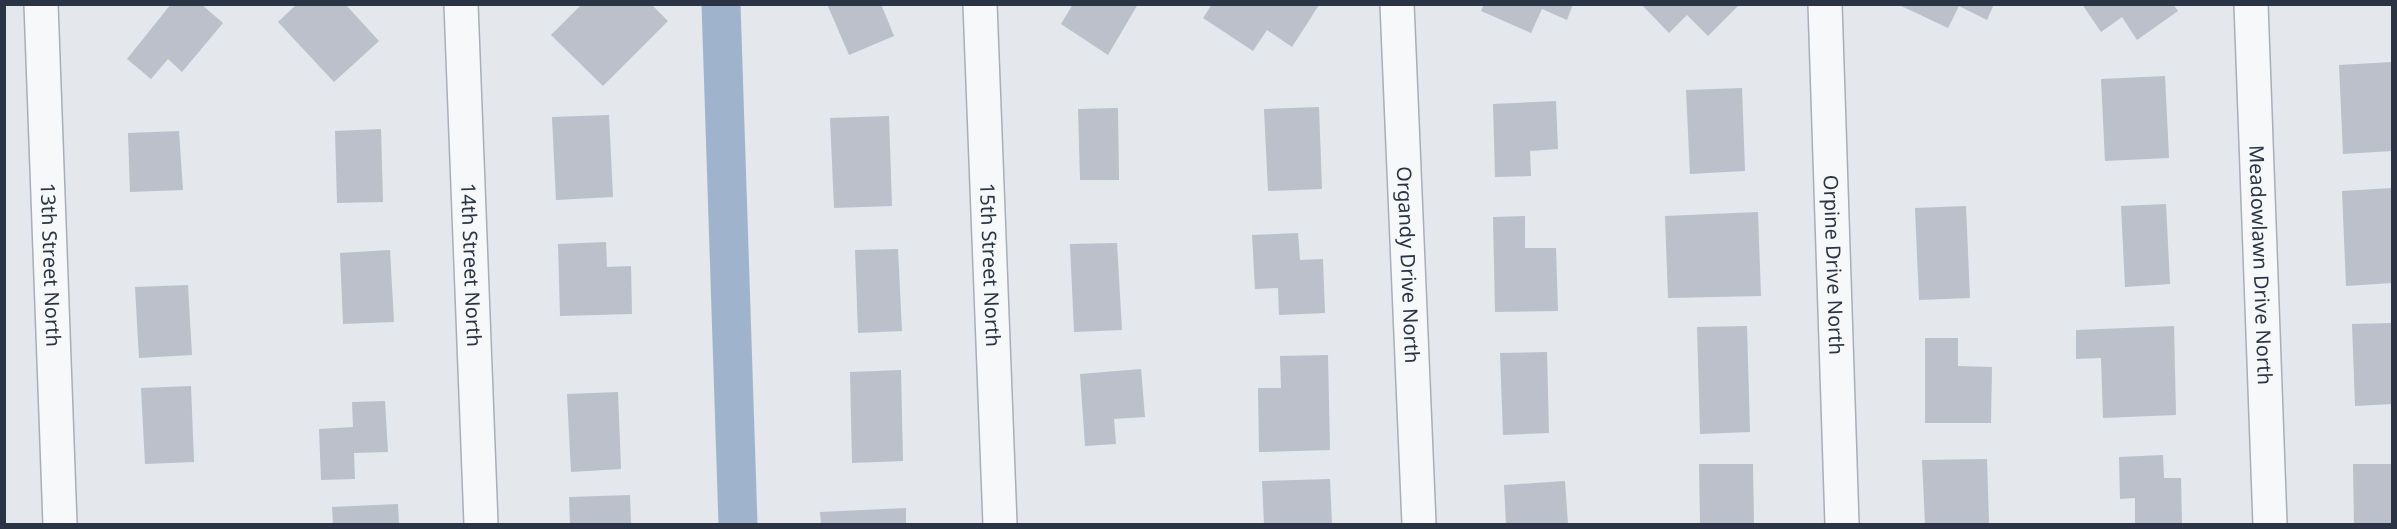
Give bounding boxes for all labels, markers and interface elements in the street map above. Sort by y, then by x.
street label: Meadowlawn Drive North [2243,144,2279,385]
street label: Organdy Drive North [1391,166,1426,364]
street label: Orpine Drive North [1818,174,1850,355]
street label: 13th Street North [35,182,68,347]
street label: 14th Street North [455,182,488,347]
street label: 15th Street North [974,182,1007,347]

